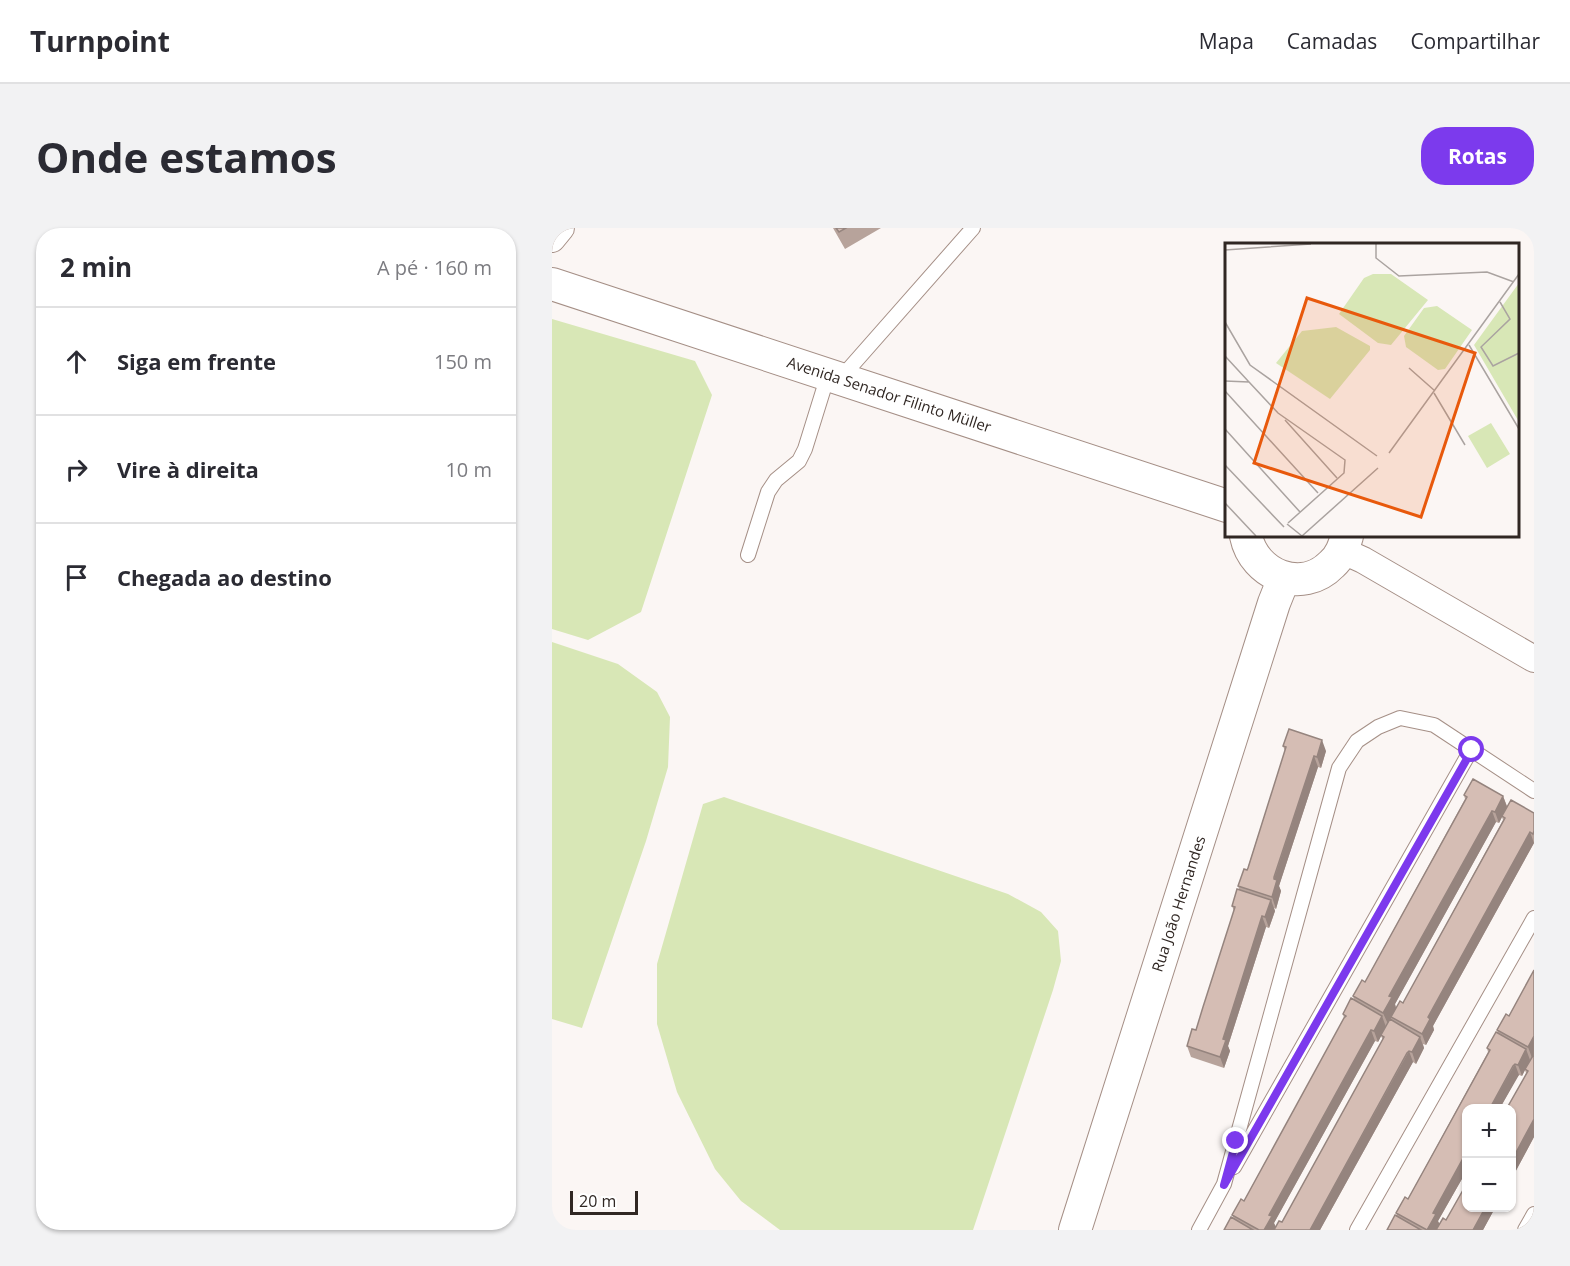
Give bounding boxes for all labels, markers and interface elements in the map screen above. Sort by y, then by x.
text: Turnpoint [30,22,170,60]
text: Mapa [1199,27,1254,55]
text: Camadas [1287,27,1377,55]
text: Compartilhar [1410,27,1540,55]
button: Rotas [1421,127,1534,185]
text: Onde estamos [36,128,337,185]
inset map [1225,243,1519,537]
text: 2 min [60,249,132,285]
text: A pé · 160 m [377,254,492,281]
icon: ahead [60,345,93,378]
text: Siga em frente [117,346,276,376]
text: 150 m [434,348,492,375]
street label: Avenida Senador Filinto Müller [785,352,994,437]
icon: right [60,453,93,486]
text: Vire à direita [117,454,259,484]
text: 10 m [445,456,492,483]
icon: arrive [60,561,93,594]
text: Chegada ao destino [117,562,332,592]
route start [1458,736,1484,762]
street label: Rua João Hernandes [1147,833,1210,974]
map controls [1462,1104,1516,1212]
button: + [1462,1104,1516,1158]
route end [1222,1127,1248,1153]
button: − [1462,1158,1516,1212]
scale bar [570,1188,638,1216]
text: 20 m [579,1190,616,1212]

